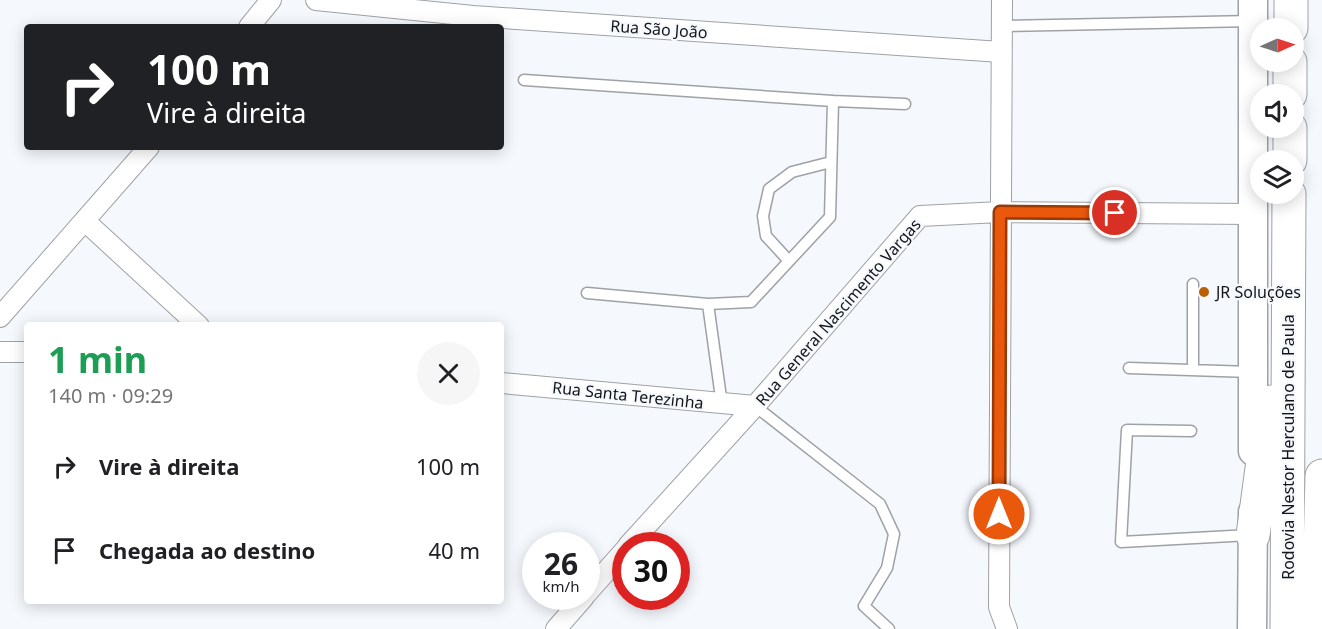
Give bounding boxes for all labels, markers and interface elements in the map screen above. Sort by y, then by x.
street label: Rua São João [610,15,708,43]
north arrow [1250,18,1304,72]
map controls [1250,18,1304,204]
text: 100 m [147,40,271,97]
icon: right [48,48,126,126]
button: sound [1250,84,1304,138]
text: Vire à direita [147,94,306,131]
button: layers [1250,150,1304,204]
pin [1089,187,1140,238]
icon: arrive [1098,196,1131,229]
street label: Rua General Nascimento Vargas [751,214,925,410]
place label: JR Soluções [1214,281,1301,303]
marker: JR Soluções [1197,285,1211,299]
street label: Rodovia Nestor Herculano de Paula [1277,314,1299,580]
text: 1 min [48,335,147,384]
button: close [417,342,480,405]
street label: Rua Santa Terezinha [551,376,705,414]
text: 140 m · 09:29 [48,382,173,409]
icon: right [48,450,81,483]
text: Vire à direita [99,451,239,481]
text: 100 m [416,451,480,481]
position arrow [967,482,1031,546]
speed limit sign: 30 [612,532,690,610]
icon: arrive [48,534,81,567]
text: Chegada ao destino [99,535,315,565]
text: 40 m [429,535,480,565]
text: 26 [544,543,578,584]
text: km/h [543,576,579,596]

